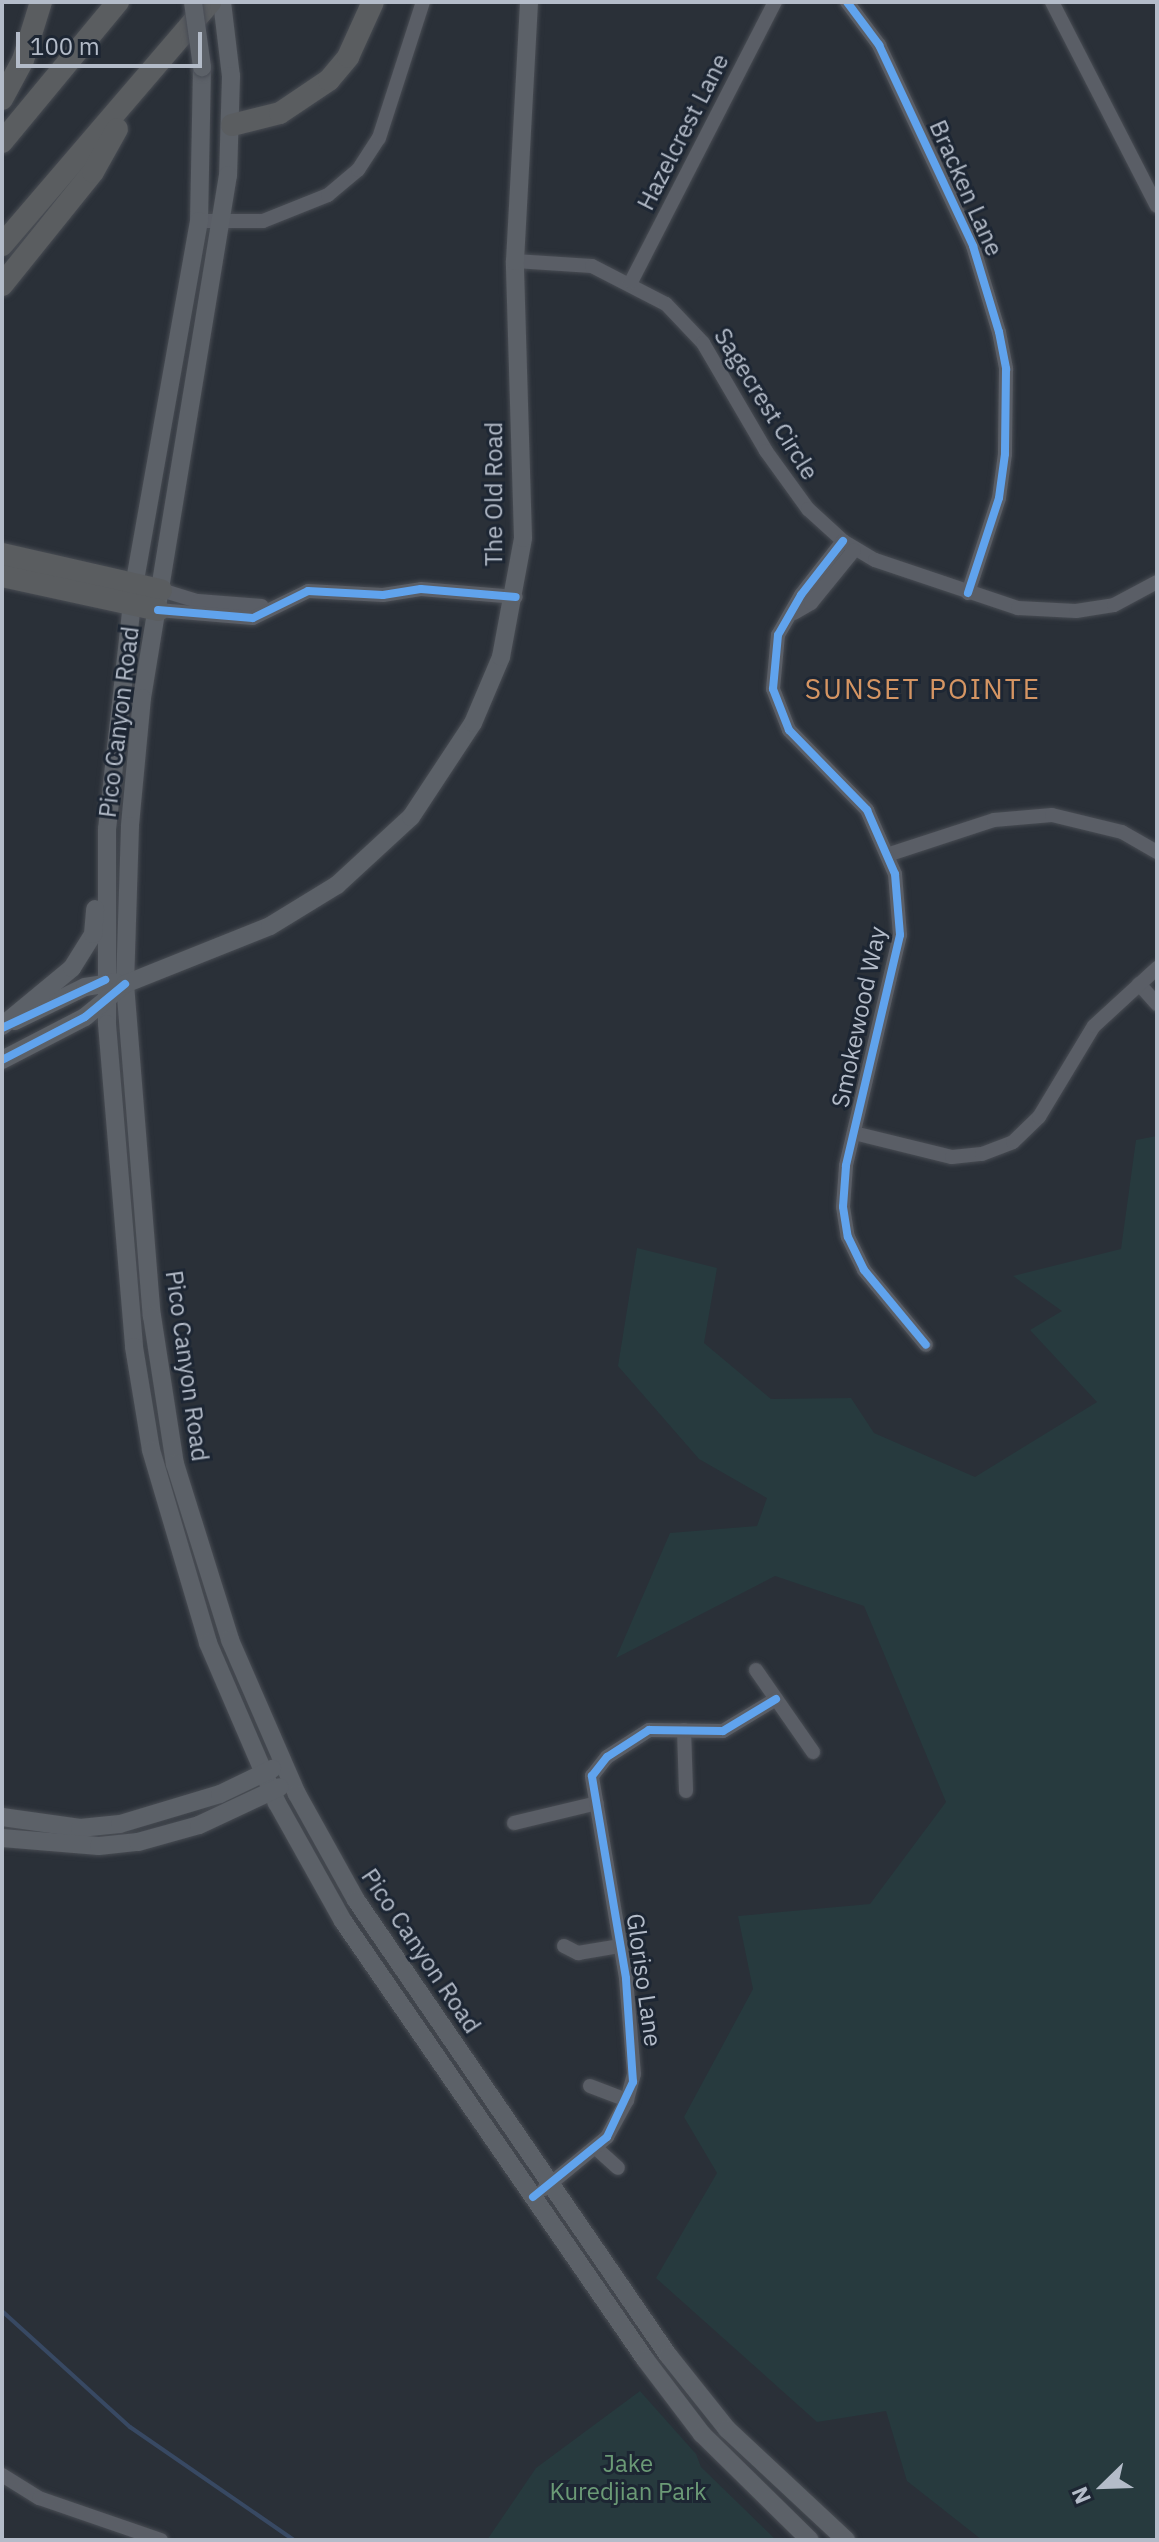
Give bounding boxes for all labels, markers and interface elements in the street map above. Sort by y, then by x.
scale bar [20,16,206,66]
text: 100 m [30,30,100,62]
street label: Hazelcrest Lane [631,49,735,215]
street label: Bracken Lane [923,116,1009,260]
street label: Sagecrest Circle [708,323,824,485]
street label: The Old Road [480,422,508,566]
street label: Pico Canyon Road [93,625,145,819]
district label: SUNSET POINTE [805,672,1041,706]
street label: Smokewood Way [826,924,892,1110]
street label: Pico Canyon Road [159,1269,215,1463]
street label: Pico Canyon Road [355,1863,487,2039]
street label: Gloriso Lane [620,1912,668,2048]
north arrow [1063,2446,1143,2526]
park label: Jake Kuredjian Park [549,2450,707,2506]
text: N [1064,2483,1097,2509]

